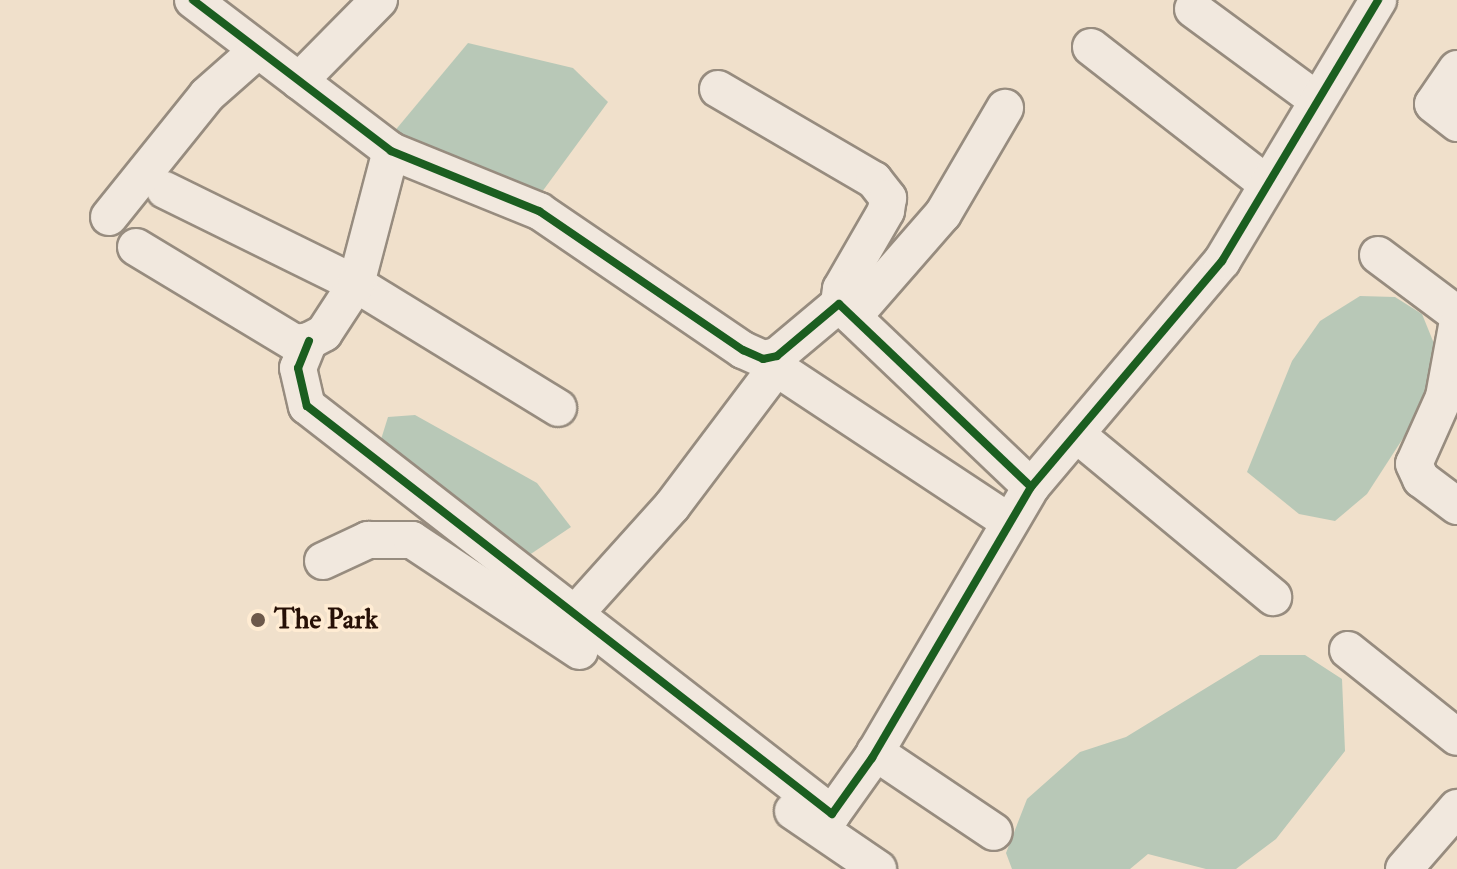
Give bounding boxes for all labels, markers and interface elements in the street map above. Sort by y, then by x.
place label: The Park [274,603,378,637]
marker: The Park [249,611,267,629]

